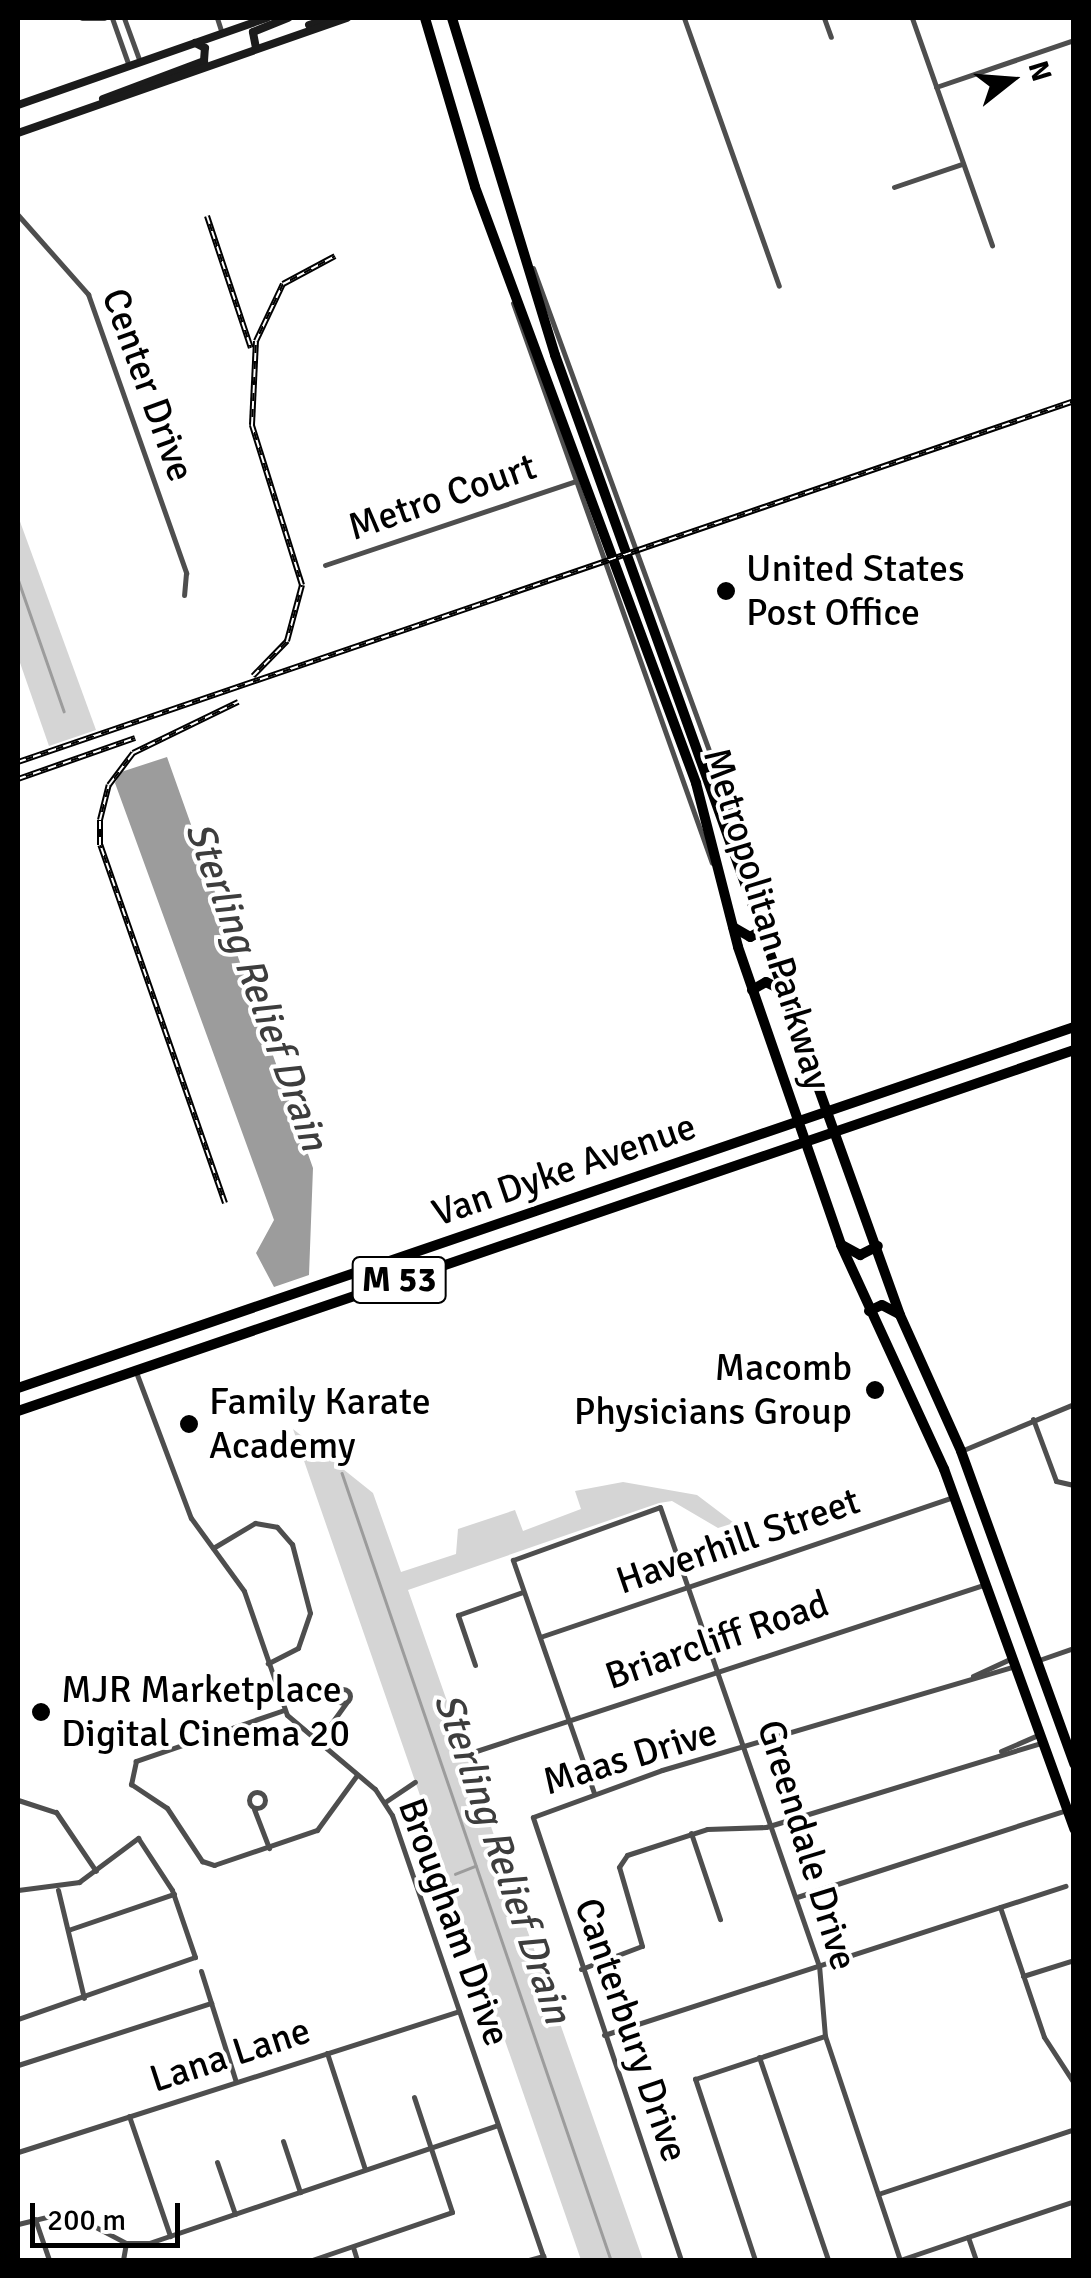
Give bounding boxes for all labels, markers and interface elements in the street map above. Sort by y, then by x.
north arrow [961,30,1061,130]
text: N [1021,57,1059,86]
street label: Center Drive [92,282,204,488]
street label: Metro Court [342,444,542,550]
place label: United States Post Office [746,546,965,636]
marker: United States Post Office [715,580,737,602]
street label: Metropolitan Parkway [693,742,841,1096]
water label: Sterling Relief Drain [175,815,339,1157]
street label: Van Dyke Avenue [426,1104,702,1236]
road number: M 53 [352,1250,446,1310]
place label: Macomb Physicians Group [574,1345,852,1435]
marker: Macomb Physicians Group [862,1377,888,1403]
place label: Family Karate Academy [209,1379,431,1468]
marker: Family Karate Academy [178,1413,200,1435]
street label: Haverhill Street [610,1478,866,1604]
street label: Briarcliff Road [599,1581,835,1699]
place label: MJR Marketplace Digital Cinema 20 [61,1667,350,1756]
water label: Sterling Relief Drain [424,1687,582,2029]
marker: MJR Marketplace Digital Cinema 20 [30,1701,52,1723]
street label: Maas Drive [538,1709,722,1805]
street label: Greendale Drive [747,1714,867,1976]
street label: Brougham Drive [388,1792,520,2052]
street label: Canterbury Drive [565,1892,697,2168]
street label: Lana Lane [144,2008,316,2102]
scale bar [35,2183,185,2245]
text: 200 m [47,2202,126,2239]

